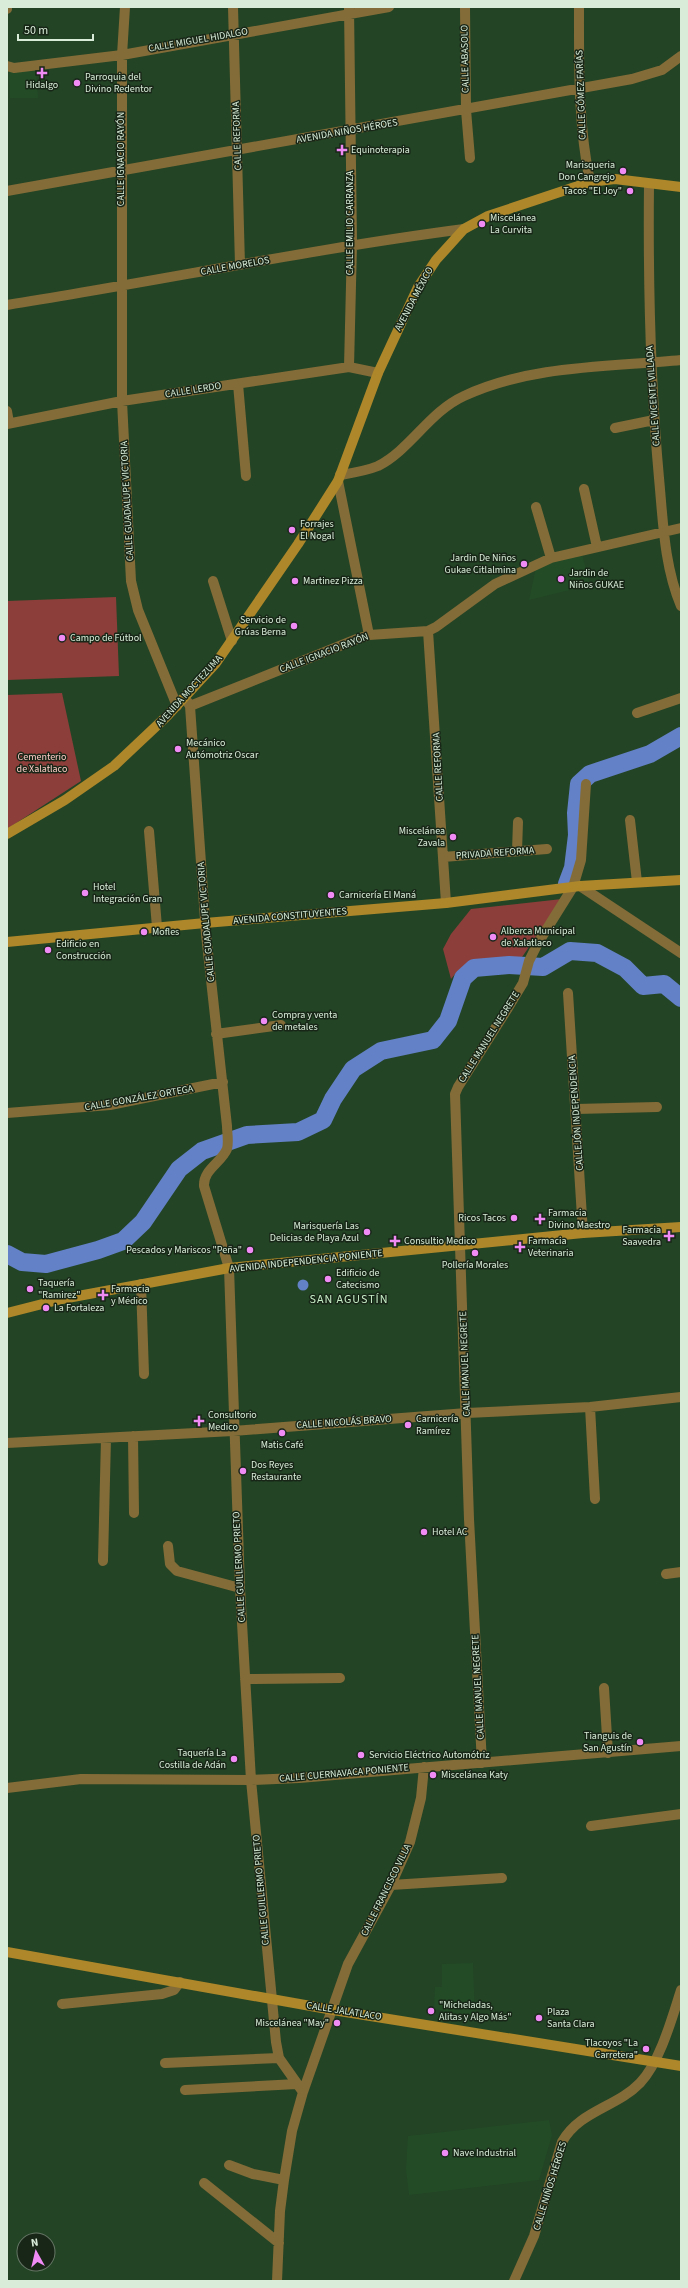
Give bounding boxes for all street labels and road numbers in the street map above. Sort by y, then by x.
street label: CALLE MIGUEL HIDALGO [147,24,249,56]
street label: CALLE ABASOLO [457,24,473,93]
street label: CALLE GÓMEZ FARÍAS [572,50,590,140]
street label: CALLE REFORMA [229,101,245,171]
street label: CALLE IGNACIO RAYÓN [114,112,128,206]
street label: AVENIDA NIÑOS HÉROES [295,115,399,147]
street label: CALLE EMILIO CARRANZA [343,170,357,275]
street label: CALLE MORELOS [200,253,270,279]
street label: AVENIDA MÉXICO [391,264,437,333]
street label: CALLE VICENTE VILLADA [642,345,663,447]
street label: CALLE LERDO [164,379,222,401]
street label: CALLE GUADALUPE VICTORIA [117,440,137,561]
street label: CALLE IGNACIO RAYÓN [277,630,371,676]
street label: AVENIDA MOCTEZUMA [153,651,226,730]
street label: CALLE REFORMA [429,732,447,802]
street label: PRIVADA REFORMA [455,843,535,863]
street label: CALLE GUADALUPE VICTORIA [194,861,218,983]
street label: AVENIDA CONSTITUYENTES [233,904,347,928]
street label: CALLE MANUEL NEGRETE [455,989,523,1085]
street label: CALLEJÓN INDEPENDENCIA [565,1054,587,1171]
street label: CALLE GONZÁLEZ ORTEGA [84,1081,195,1114]
street label: AVENIDA INDEPENDENCIA PONIENTE [229,1246,383,1276]
street label: CALLE MANUEL NEGRETE [456,1311,474,1417]
street label: CALLE NICOLÁS BRAVO [296,1412,392,1432]
street label: CALLE GUILLERMO PRIETO [229,1511,249,1623]
street label: CALLE MANUEL NEGRETE [468,1634,488,1740]
street label: CALLE CUERNAVACA PONIENTE [279,1760,409,1786]
street label: CALLE GUILLERMO PRIETO [249,1834,273,1946]
street label: CALLE FRANCISCO VILLA [357,1841,415,1939]
street label: CALLE JALATLACO [305,1998,383,2024]
street label: CALLE NIÑOS HÉROES [530,2140,570,2232]

